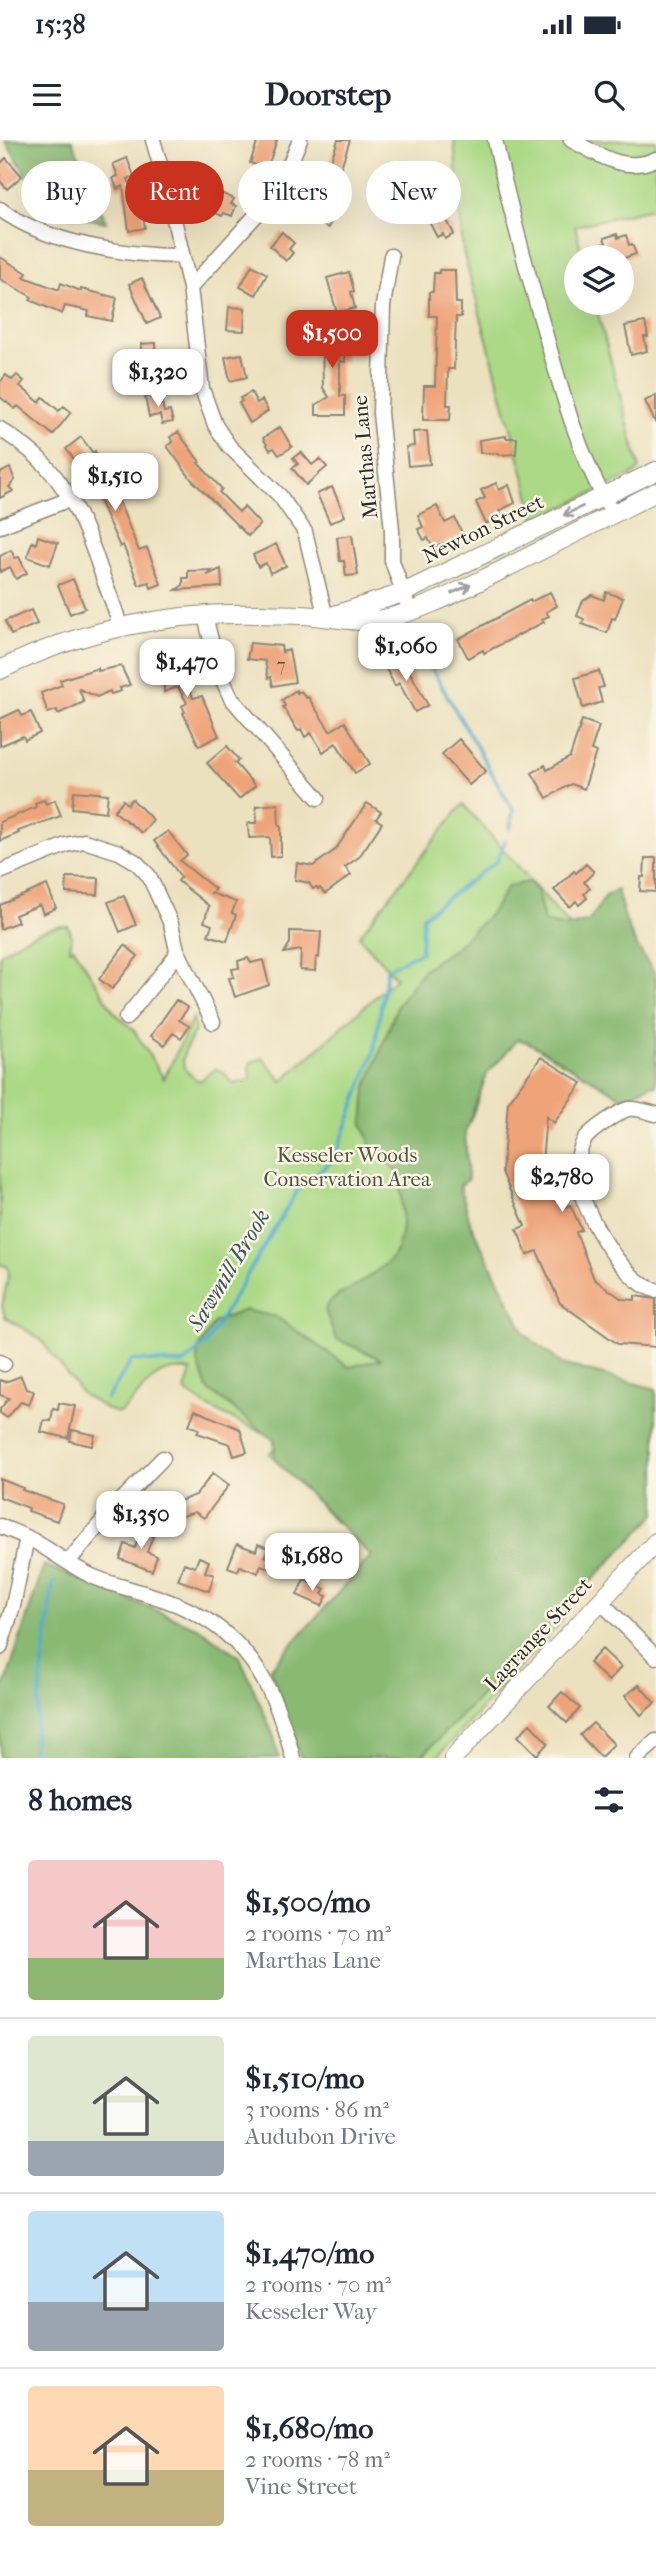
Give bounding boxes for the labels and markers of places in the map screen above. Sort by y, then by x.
pin: $1,500 [275,310,389,370]
pin: $1,320 [101,350,215,409]
pin: $1,510 [58,454,172,513]
pin: $1,060 [349,624,463,683]
pin: $1,470 [130,640,244,699]
pin: $2,780 [505,1154,619,1214]
pin: $1,350 [84,1492,198,1551]
pin: $1,680 [255,1534,369,1593]

